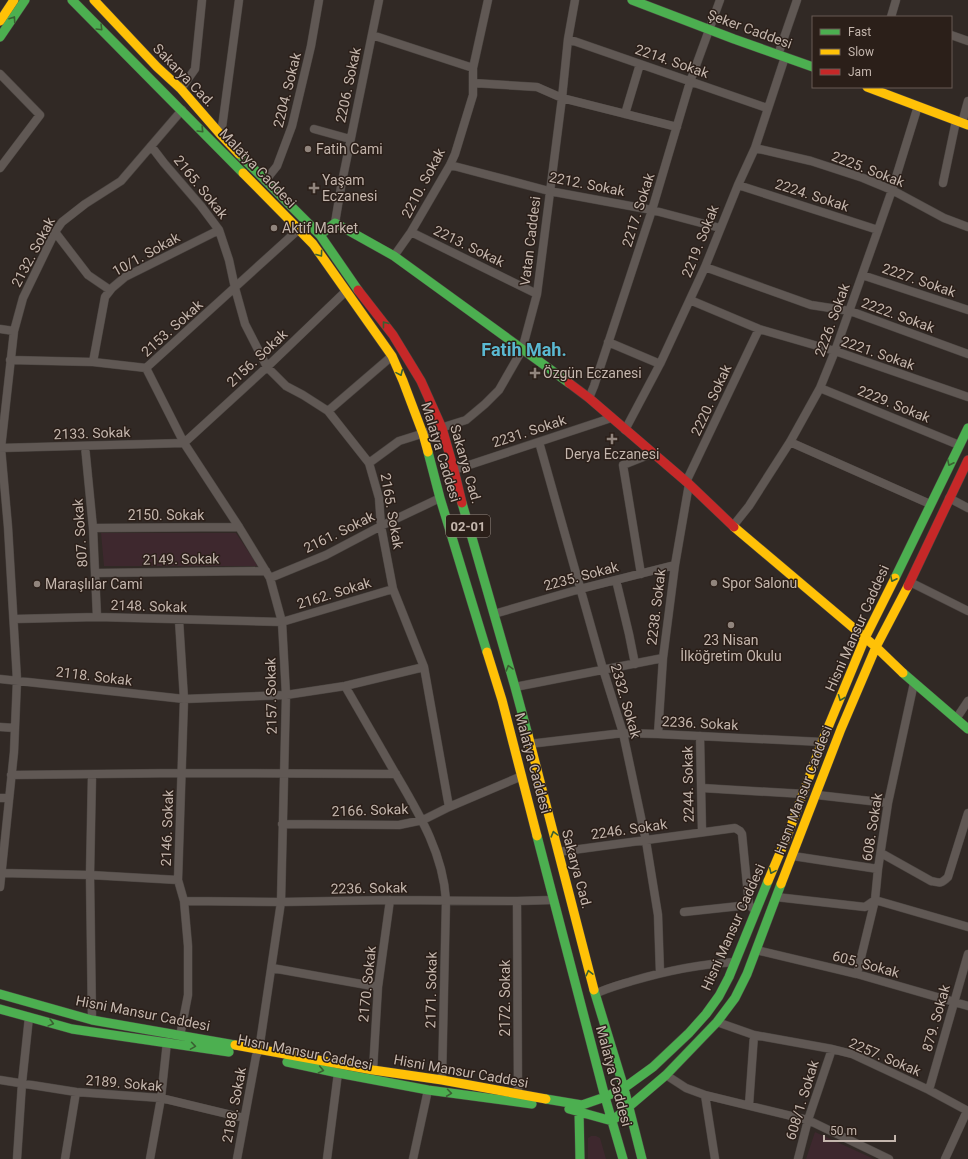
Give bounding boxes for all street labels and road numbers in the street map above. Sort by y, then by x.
street label: Şeker Caddesi [705,6,795,52]
street label: Sakarya Cad. [150,40,218,110]
street label: 2214. Sokak [633,41,712,81]
street label: 2206. Sokak [332,45,364,124]
street label: 2204. Sokak [270,50,304,129]
street label: Malatya Caddesi [216,125,300,211]
street label: 2210. Sokak [398,145,448,221]
street label: 2225. Sokak [829,148,908,191]
street label: 2165. Sokak [171,152,232,223]
street label: 2212. Sokak [548,169,627,199]
street label: 2217. Sokak [619,170,658,249]
street label: 2224. Sokak [773,176,852,215]
street label: Vatan Caddesi [517,195,543,287]
street label: 2219. Sokak [678,202,722,280]
street label: 2132. Sokak [8,214,58,290]
street label: 2213. Sokak [431,222,508,270]
street label: 10/1. Sokak [109,228,183,279]
street label: 2227. Sokak [880,260,959,300]
street label: 2226. Sokak [811,280,853,359]
street label: 2222. Sokak [859,294,938,336]
street label: 2153. Sokak [138,296,207,360]
street label: 2156. Sokak [223,325,291,390]
street label: 2221. Sokak [839,333,918,373]
street label: 2220. Sokak [688,361,735,438]
street label: 2229. Sokak [855,382,933,426]
street label: Malatya Caddesi [418,400,464,504]
street label: 2231. Sokak [490,411,569,450]
street label: Sakarya Cad. [447,423,485,505]
street label: 2133. Sokak [53,424,132,442]
street label: 2165. Sokak [377,472,407,551]
street label: 807. Sokak [70,497,90,568]
street label: 2150. Sokak [128,507,205,523]
street label: 2161. Sokak [301,508,378,556]
road number: 02-01 [446,515,490,537]
street label: 2149. Sokak [142,550,220,568]
street label: 2235. Sokak [542,558,621,594]
street label: Hisni Mansur Caddesi [822,562,892,694]
street label: 2238. Sokak [643,567,669,646]
street label: 2162. Sokak [295,574,374,612]
street label: 2148. Sokak [110,597,189,615]
street label: 2157. Sokak [262,657,280,735]
street label: 2332. Sokak [608,662,645,741]
street label: 2118. Sokak [55,663,134,689]
street label: Malatya Caddesi [512,711,554,815]
street label: 2236. Sokak [661,713,740,733]
street label: Hısnı Mansur Caddesi [771,723,835,857]
street label: 2244. Sokak [679,745,697,823]
street label: 2146. Sokak [158,788,176,867]
street label: 608. Sokak [859,791,885,862]
street label: 2166. Sokak [331,801,410,819]
street label: 2246. Sokak [590,816,669,842]
street label: Sakarya Cad. [559,828,595,910]
street label: Hisni Mansur Caddesi [698,861,768,993]
street label: 2236. Sokak [330,879,408,897]
street label: 2170. Sokak [355,944,379,1023]
street label: 605. Sokak [831,947,902,981]
street label: 2171. Sokak [422,951,440,1029]
street label: 2172. Sokak [497,959,513,1036]
street label: 879. Sokak [919,982,953,1053]
street label: Hisni Mansur Caddesi [74,992,212,1034]
street label: Malatya Caddesi [593,1024,635,1128]
street label: Hısnı Mansur Caddesi [236,1031,374,1073]
street label: 2257. Sokak [847,1035,924,1080]
street label: Hisni Mansur Caddesi [392,1051,530,1091]
street label: 608/1. Sokak [782,1057,822,1142]
street label: 2188. Sokak [219,1065,249,1144]
street label: 2189. Sokak [85,1072,164,1094]

